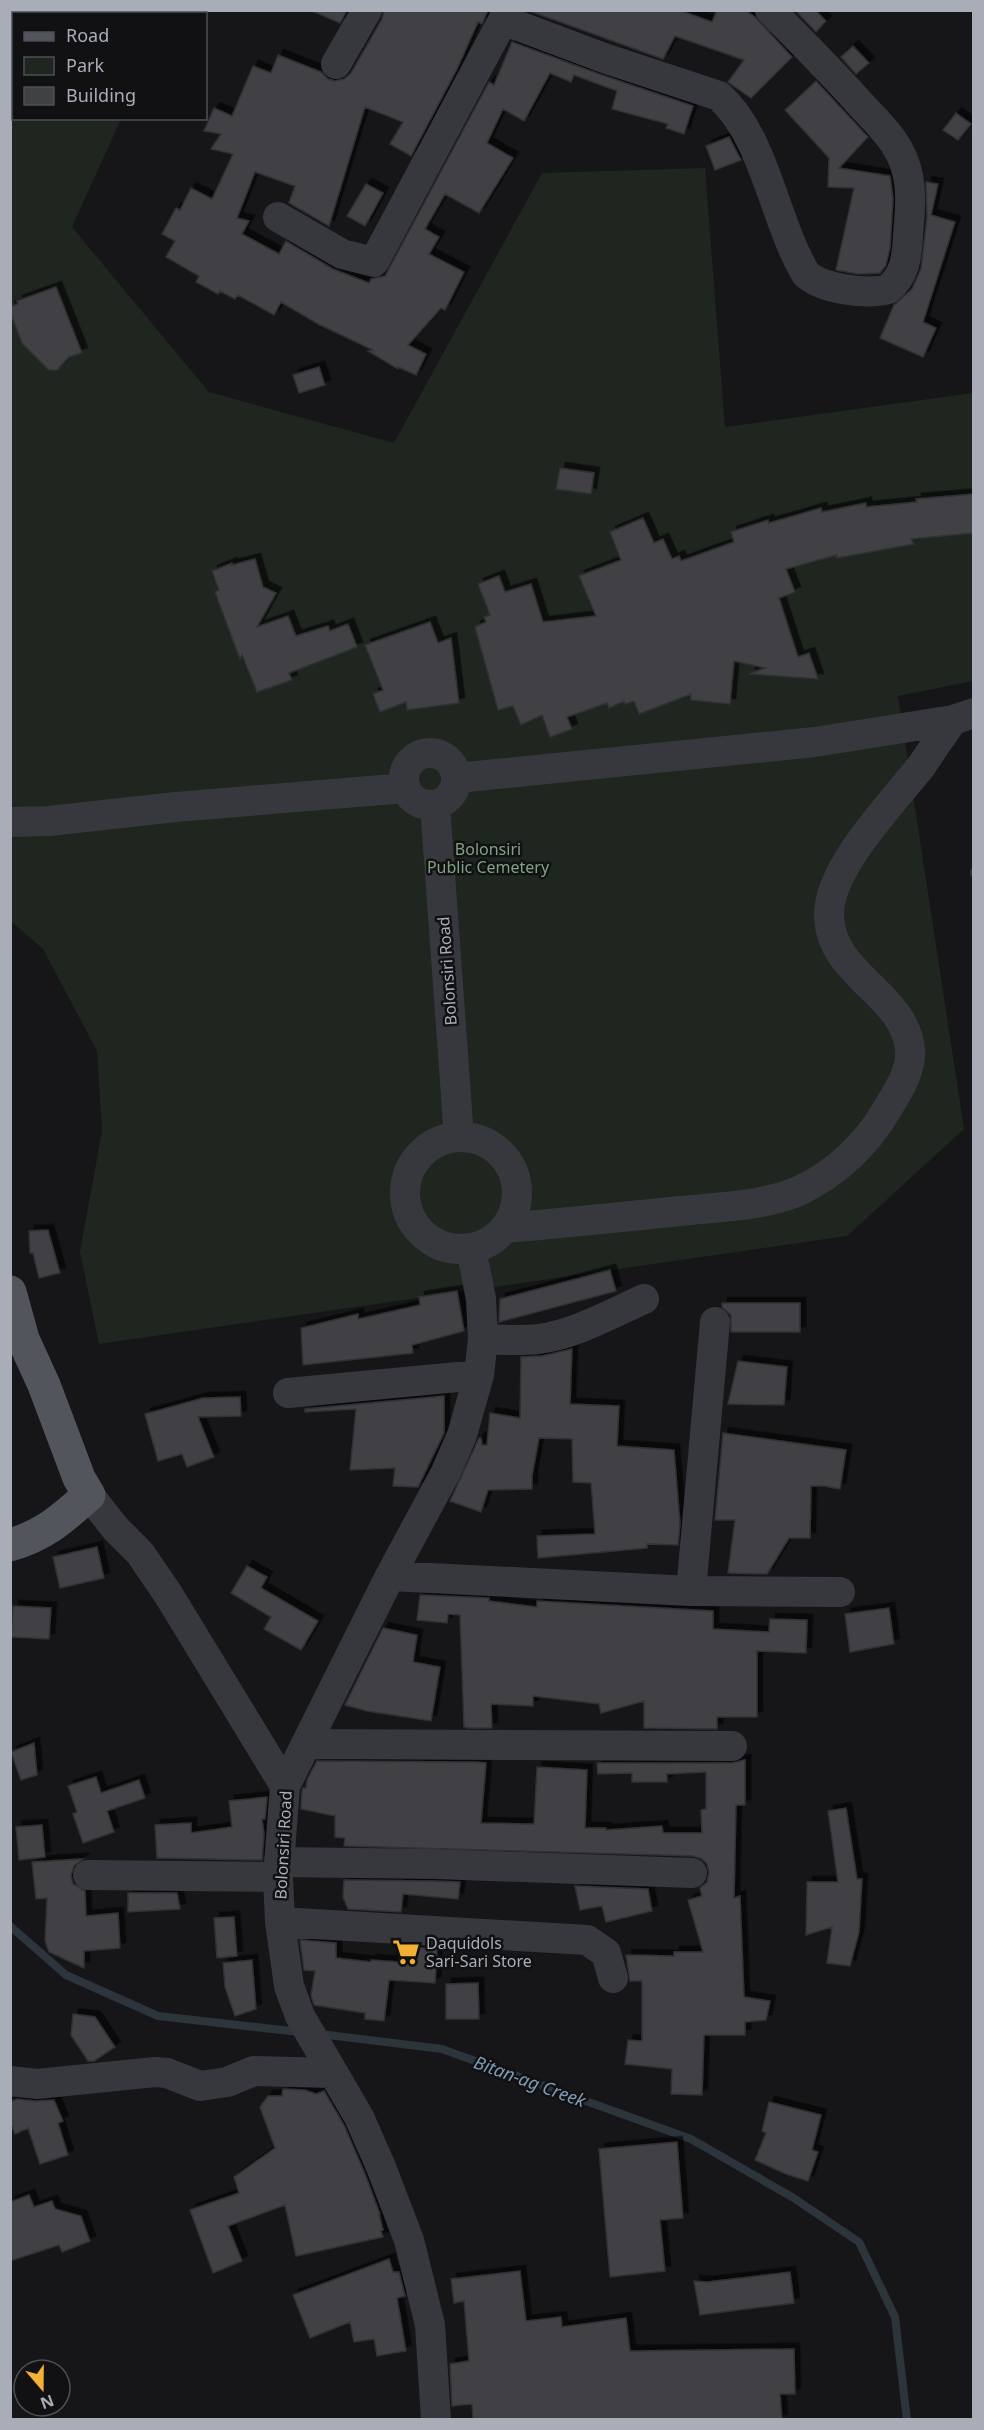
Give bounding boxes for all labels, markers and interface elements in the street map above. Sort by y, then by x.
legend [12,12,207,120]
text: Road [66,23,109,47]
text: Park [66,53,104,77]
text: Building [66,83,136,107]
park label: Bolonsiri Public Cemetery [427,838,550,878]
street label: Bolonsiri Road [432,916,462,1026]
street label: Bolonsiri Road [269,1790,297,1900]
place label: Daquidols Sari-Sari Store [426,1932,532,1972]
supermarket icon: Daquidols Sari-Sari Store [391,1937,421,1967]
water label: Bitan-ag Creek [471,2050,590,2113]
north arrow [12,2358,72,2418]
text: N [37,2390,57,2415]

